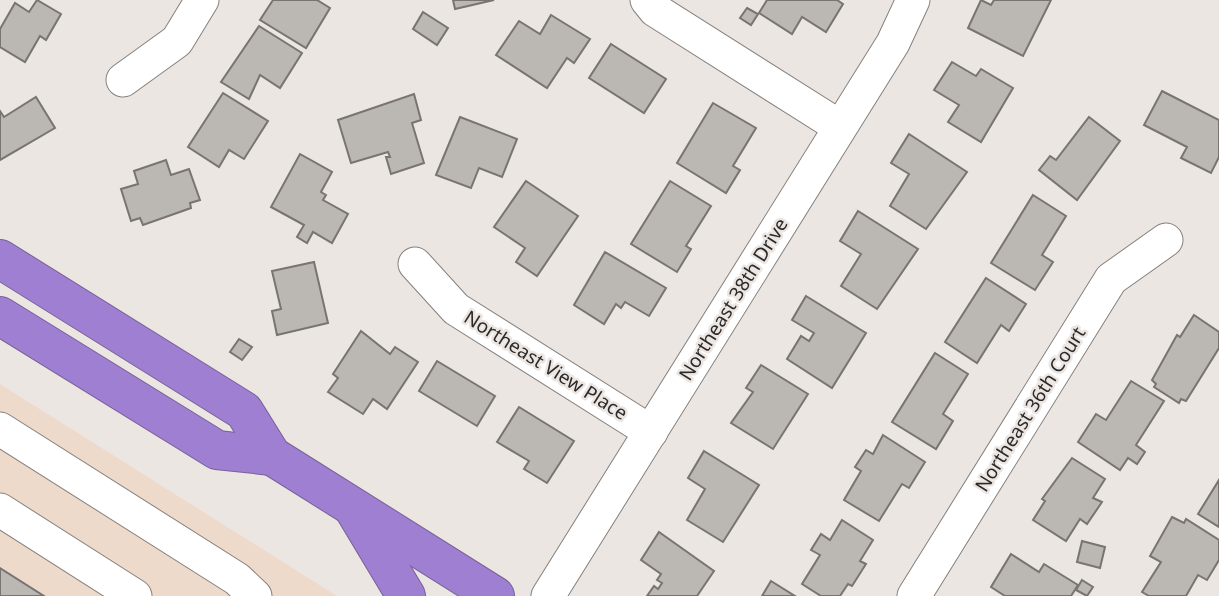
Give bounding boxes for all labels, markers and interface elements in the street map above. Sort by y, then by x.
street label: Northeast 38th Drive [672,213,794,385]
street label: Northeast View Place [459,304,633,426]
street label: Northeast 36th Court [969,321,1091,496]

